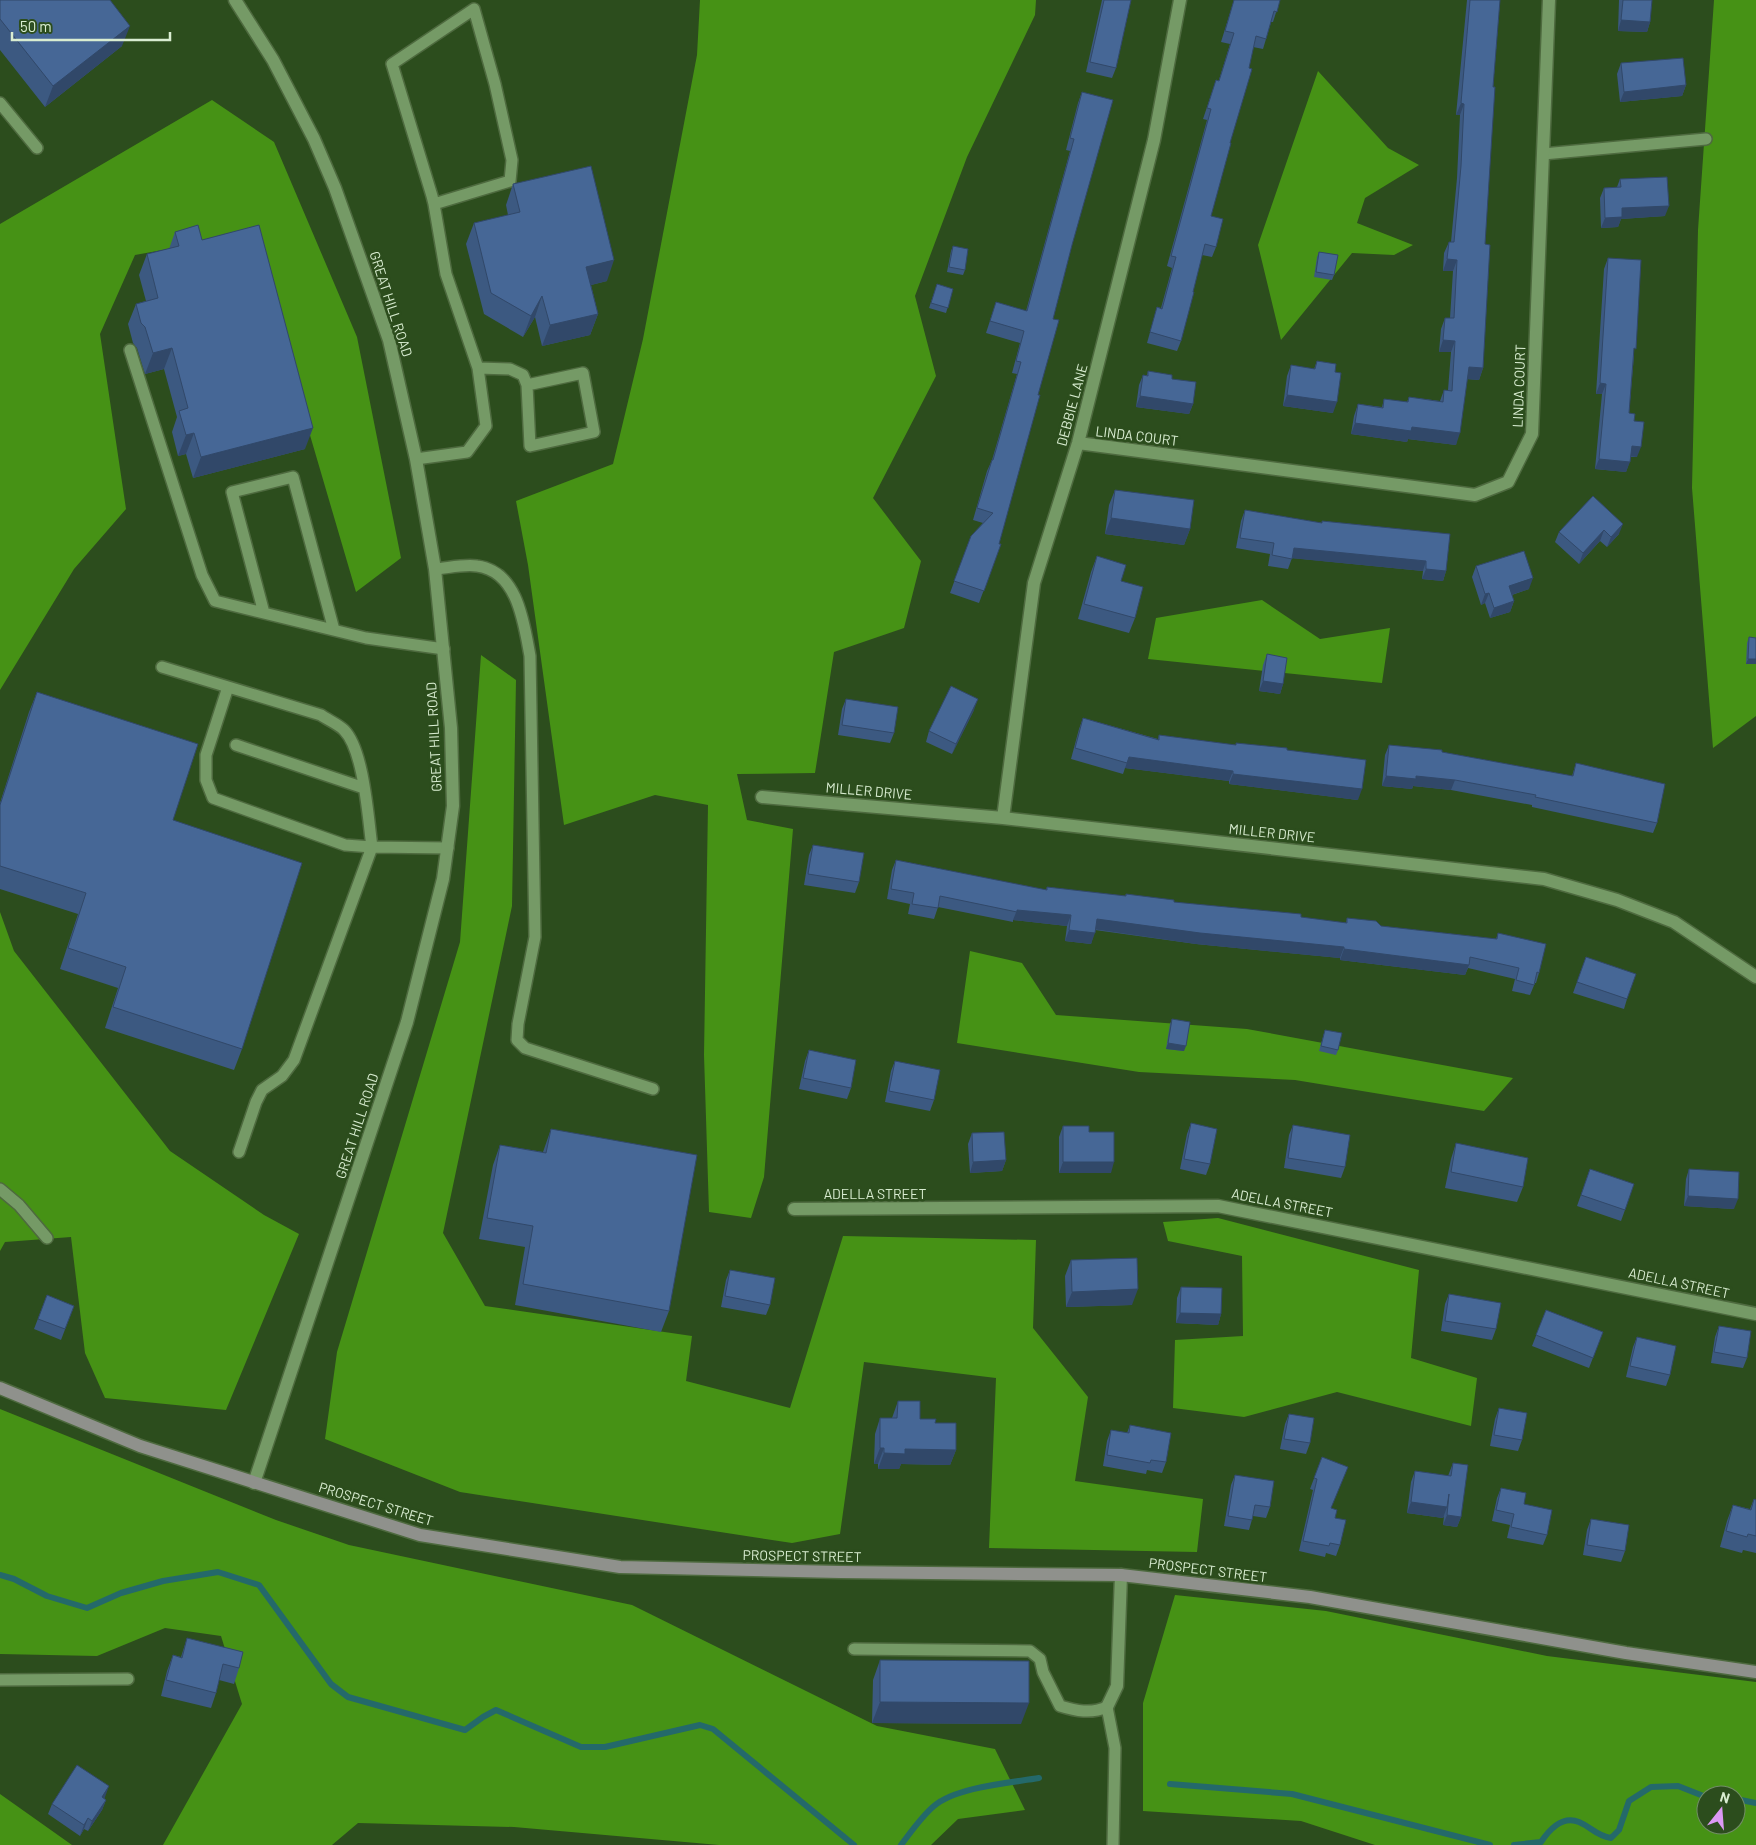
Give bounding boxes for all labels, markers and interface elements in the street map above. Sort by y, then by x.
scale bar [12,10,170,42]
text: 50 m [20,17,52,35]
street label: GREAT HILL ROAD [366,249,417,359]
street label: LINDA COURT [1509,344,1528,428]
street label: DEBBIE LANE [1052,362,1091,448]
street label: LINDA COURT [1095,422,1179,449]
street label: GREAT HILL ROAD [422,682,445,792]
street label: MILLER DRIVE [825,778,913,803]
street label: MILLER DRIVE [1228,820,1316,845]
street label: GREAT HILL ROAD [331,1071,382,1181]
street label: ADELLA STREET [1230,1184,1334,1221]
street label: ADELLA STREET [824,1185,926,1202]
street label: ADELLA STREET [1627,1264,1731,1302]
street label: PROSPECT STREET [317,1478,436,1529]
street label: PROSPECT STREET [742,1546,862,1565]
street label: PROSPECT STREET [1148,1554,1268,1585]
north arrow [1696,1785,1746,1835]
text: N [1718,1788,1732,1807]

